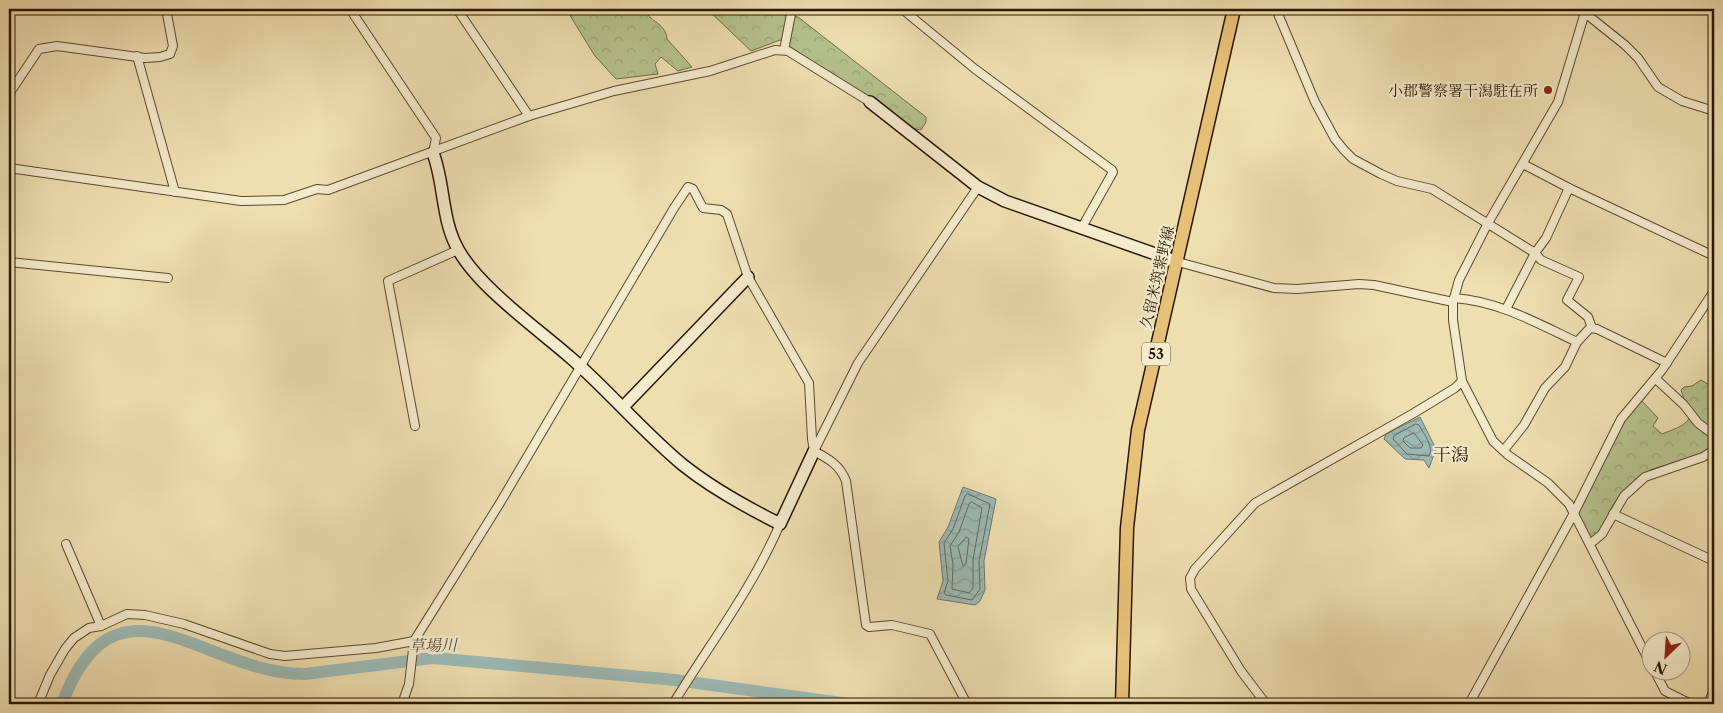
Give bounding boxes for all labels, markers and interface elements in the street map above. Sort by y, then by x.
place label: 小郡警察署干潟駐在所 [1388,81,1538,100]
marker: 小郡警察署干潟駐在所 [1542,84,1554,96]
street label: 久留米筑紫野線 [1136,224,1178,330]
road number: 53 [1142,342,1170,366]
district label: 干潟 [1433,444,1469,466]
north arrow [1640,630,1690,680]
water label: 草場川 [409,635,459,655]
text: N [1651,657,1670,679]

